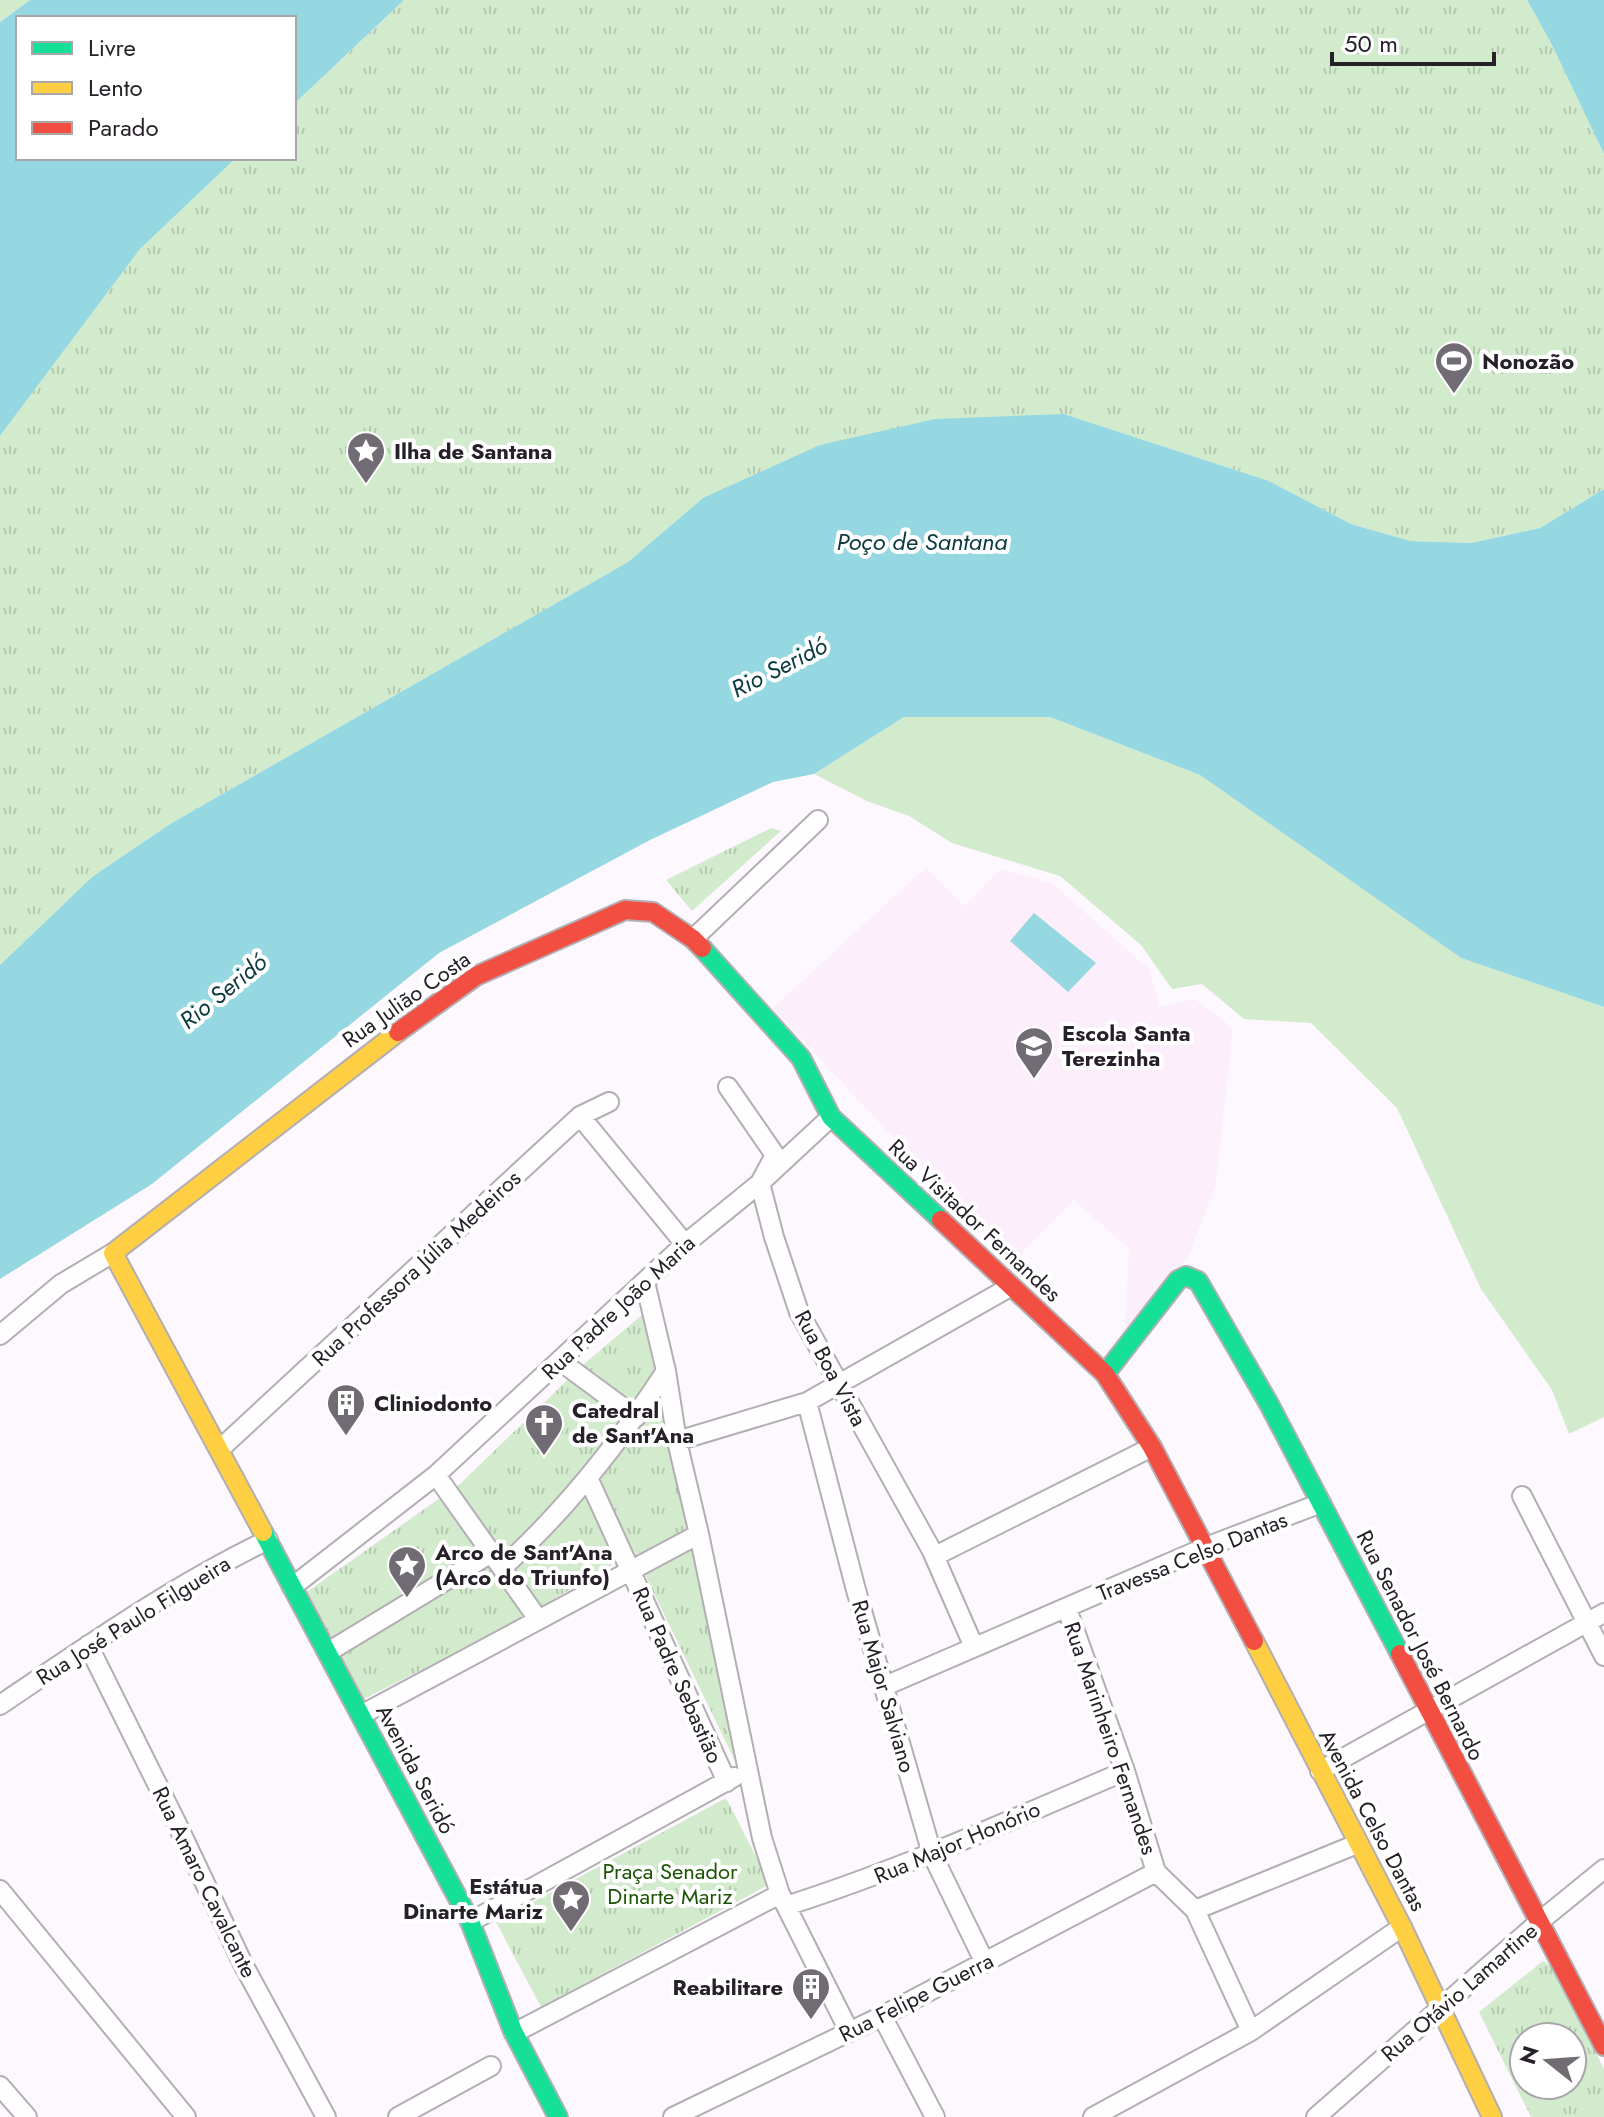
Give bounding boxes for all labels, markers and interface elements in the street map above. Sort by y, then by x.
legend [16,16,296,160]
scale bar [1332,16,1494,66]
text: 50 m [1344,26,1398,61]
text: Livre [88,30,136,65]
text: Lento [88,70,143,105]
text: Parado [88,110,159,145]
sports icon: Nonozão [1433,340,1475,395]
place label: Nonozão [1482,345,1574,377]
place icon: Ilha de Santana [345,430,387,485]
place label: Ilha de Santana [394,435,552,467]
water label: Poço de Santana [837,524,1007,559]
water label: Rio Seridó [725,628,833,706]
street label: Rua Julião Costa [335,943,477,1055]
water label: Rio Seridó [172,945,275,1037]
place label: Escola Santa Terezinha [1062,1017,1191,1074]
school or university icon: Escola Santa Terezinha [1013,1025,1055,1080]
street label: Rua Visitador Fernandes [881,1131,1069,1309]
street label: Rua Professora Júlia Medeiros [304,1162,528,1374]
street label: Rua Padre João Maria [534,1227,702,1387]
street label: Rua Boa Vista [787,1304,875,1432]
building icon: Cliniodonto [325,1382,367,1437]
place label: Cliniodonto [374,1387,492,1419]
place label: Catedral de Sant'Ana [572,1394,694,1451]
church icon: Catedral de Sant'Ana [523,1402,565,1457]
street label: Travessa Celso Dantas [1092,1503,1292,1609]
street label: Rua Senador José Bernardo [1349,1524,1493,1766]
place label: Arco de Sant'Ana (Arco do Triunfo) [434,1536,613,1593]
place icon: Arco de Sant'Ana (Arco do Triunfo) [386,1544,428,1599]
street label: Rua José Paulo Filgueira [30,1547,236,1693]
street label: Rua Padre Sebastião [625,1582,731,1768]
street label: Rua Major Salviano [844,1596,924,1776]
street label: Rua Marinheiro Fernandes [1056,1617,1166,1859]
street label: Avenida Seridó [368,1699,464,1839]
street label: Avenida Celso Dantas [1311,1723,1435,1917]
street label: Rua Amaro Cavalcante [145,1781,265,1983]
street label: Rua Major Honório [869,1793,1045,1891]
park label: Praça Senador Dinarte Mariz [602,1855,738,1912]
place label: Estátua Dinarte Mariz [403,1870,544,1927]
place icon: Estátua Dinarte Mariz [550,1878,592,1933]
street label: Rua Otávio Lamartine [1374,1915,1544,2069]
street label: Rua Felipe Guerra [833,1944,999,2050]
building icon: Reabilitare [790,1966,832,2021]
place label: Reabilitare [672,1971,783,2003]
north arrow [1508,2021,1588,2101]
text: N [1511,2042,1547,2068]

